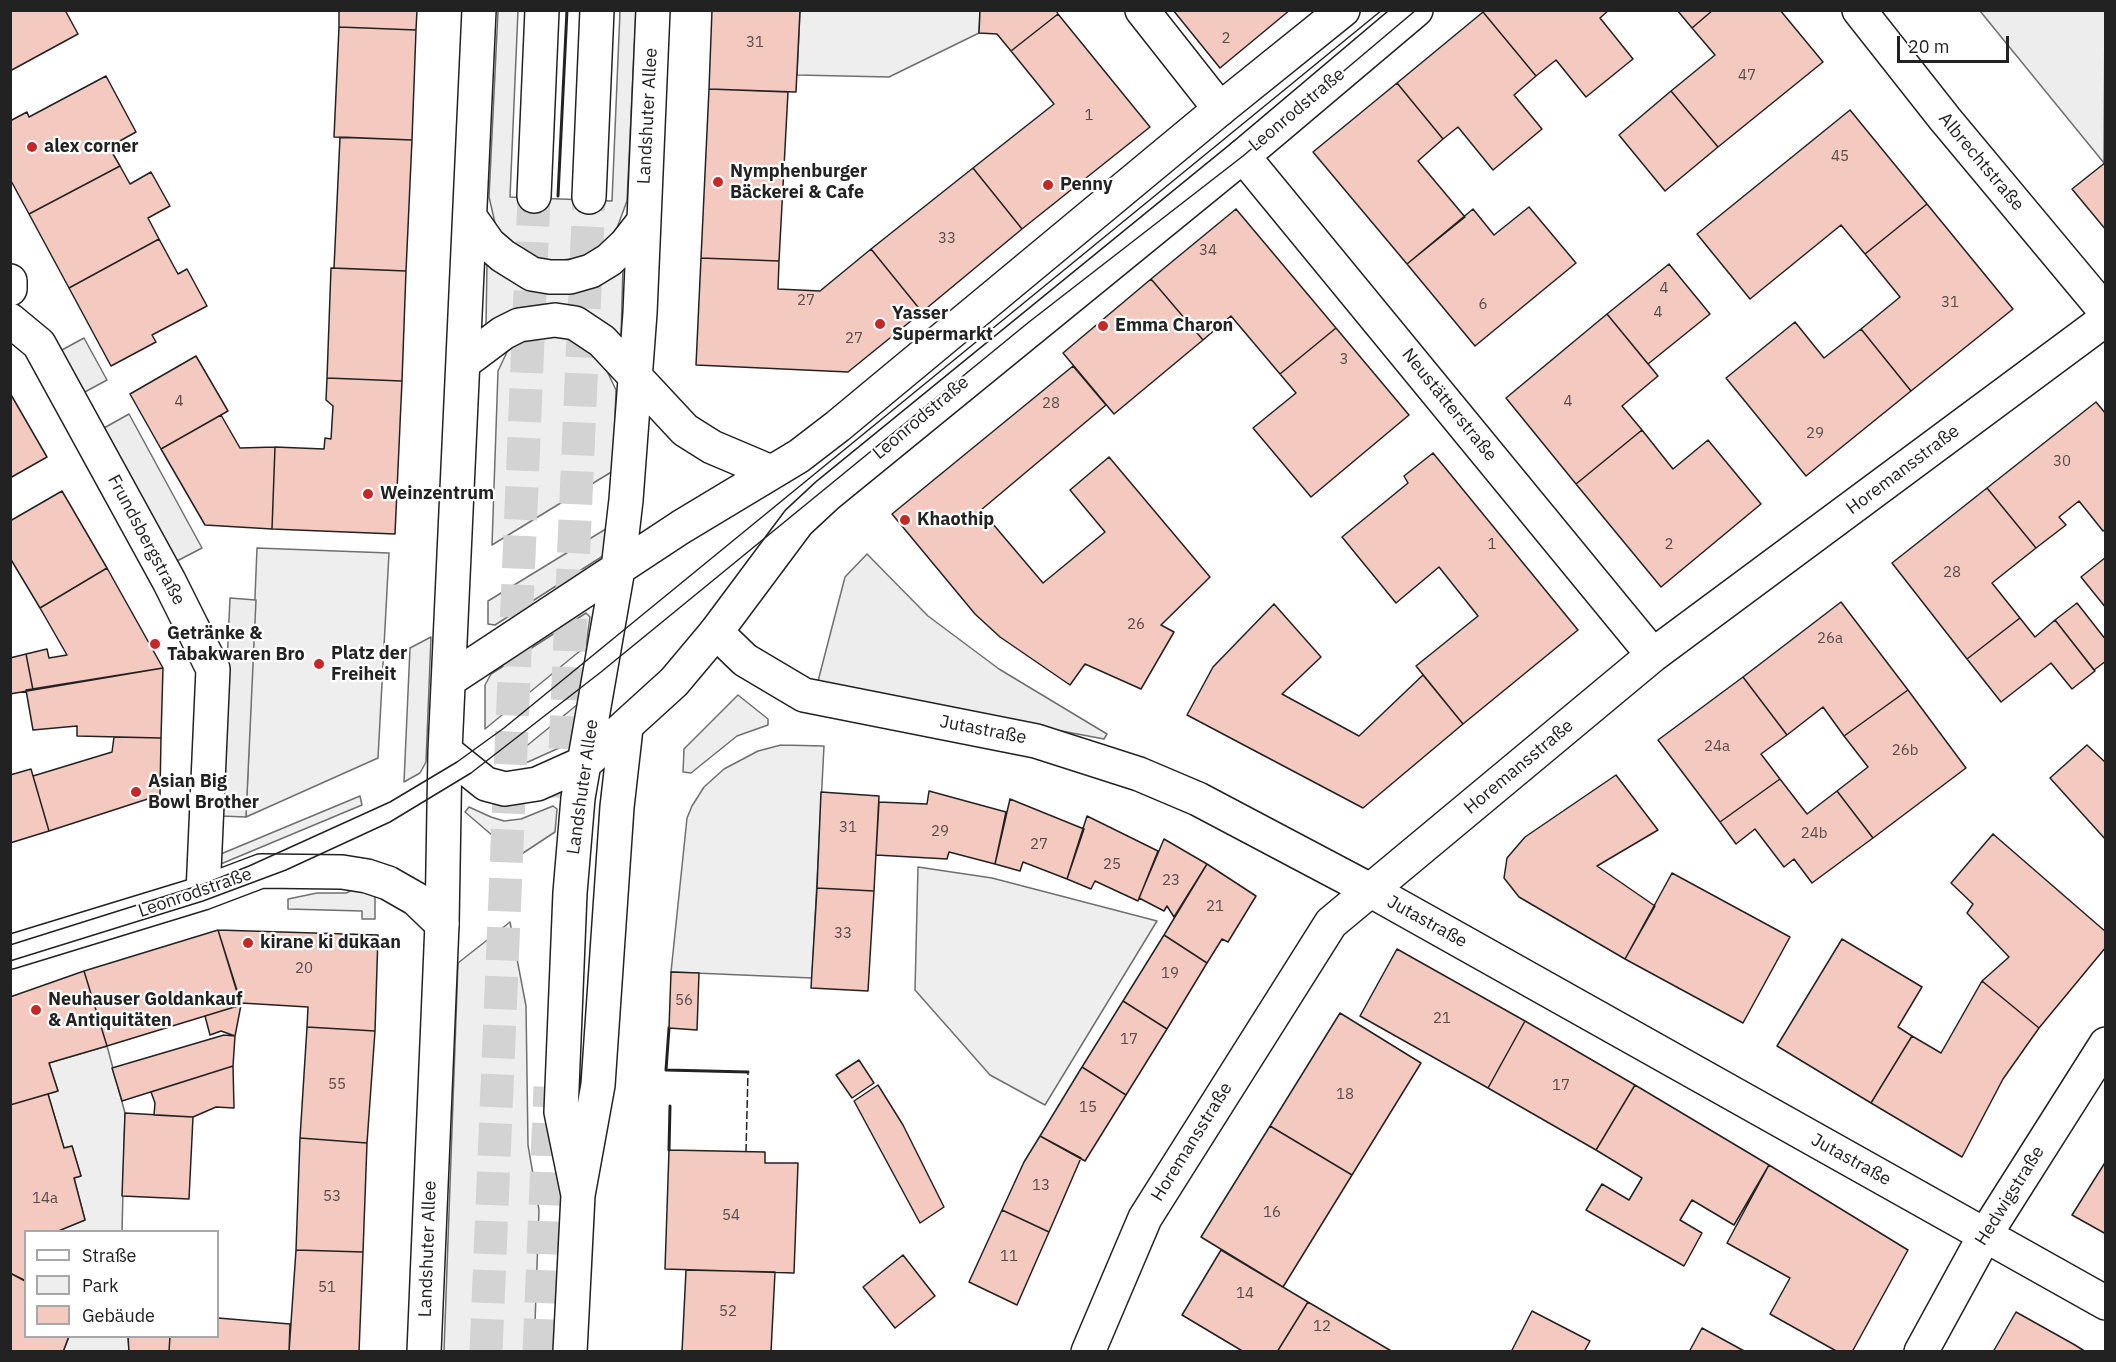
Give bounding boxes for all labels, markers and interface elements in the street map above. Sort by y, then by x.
scale bar [1900,24,2012,62]
house number: 2 [1222,30,1230,48]
house number: 31 [746,34,764,52]
text: 20 m [1908,35,1950,58]
street label: Landshuter Allee [634,47,662,185]
street label: Leonrodstraße [1245,64,1349,156]
house number: 47 [1738,67,1756,85]
house number: 1 [1085,107,1093,125]
street label: Albrechtstraße [1934,109,2028,215]
place label: alex corner [44,136,139,158]
marker: alex corner [25,140,39,154]
house number: 45 [1831,148,1849,166]
place label: Nymphenburger Bäckerei & Cafe [730,161,867,204]
place label: Penny [1060,174,1112,196]
marker: Nymphenburger Bäckerei & Cafe [711,175,725,189]
marker: Penny [1041,178,1055,192]
house number: 33 [938,230,956,248]
house number: 34 [1199,242,1217,260]
house number: 4 [1660,280,1668,298]
house number: 27 [797,292,815,310]
house number: 31 [1941,294,1959,312]
house number: 6 [1479,296,1487,314]
place label: Yasser Supermarkt [892,303,993,346]
house number: 4 [1654,304,1662,322]
place label: Emma Charon [1115,315,1233,337]
marker: Yasser Supermarkt [873,317,887,331]
marker: Emma Charon [1096,319,1110,333]
house number: 27 [845,330,863,348]
street label: Neustätterstraße [1397,344,1501,466]
house number: 3 [1340,351,1348,369]
street label: Leonrodstraße [869,372,973,464]
house number: 4 [175,393,183,411]
house number: 4 [1564,393,1572,411]
house number: 28 [1042,395,1060,413]
street label: Horemansstraße [1842,420,1964,520]
house number: 29 [1806,425,1824,443]
house number: 30 [2053,453,2071,471]
street label: Frundsbergstraße [103,471,189,609]
place label: Weinzentrum [380,483,494,505]
marker: Weinzentrum [361,487,375,501]
place label: Khaothip [917,509,994,531]
marker: Khaothip [898,513,912,527]
house number: 1 [1488,536,1496,554]
house number: 2 [1665,536,1673,554]
house number: 28 [1943,564,1961,582]
house number: 26 [1127,616,1145,634]
place label: Getränke & Tabakwaren Bro [167,623,305,666]
house number: 26a [1817,630,1843,648]
marker: Getränke & Tabakwaren Bro [148,637,162,651]
place label: Platz der Freiheit [331,643,407,686]
marker: Platz der Freiheit [312,657,326,671]
street label: Jutastraße [938,711,1028,749]
street label: Horemansstraße [1460,715,1578,819]
street label: Landshuter Allee [563,718,603,856]
house number: 24a [1704,738,1730,756]
house number: 26b [1892,742,1918,760]
place label: Asian Big Bowl Brother [148,771,259,814]
marker: Asian Big Bowl Brother [129,785,143,799]
house number: 31 [839,819,857,837]
house number: 29 [931,823,949,841]
house number: 24b [1801,825,1827,843]
house number: 27 [1030,836,1048,854]
house number: 25 [1103,856,1121,874]
street label: Leonrodstraße [135,863,255,923]
house number: 23 [1162,872,1180,890]
street label: Jutastraße [1383,891,1471,953]
house number: 21 [1206,898,1224,916]
house number: 33 [834,925,852,943]
place label: kirane ki dukaan [260,932,401,954]
marker: kirane ki dukaan [241,936,255,950]
house number: 20 [295,960,313,978]
house number: 19 [1161,965,1179,983]
place label: Neuhauser Goldankauf & Antiquitäten [48,989,243,1032]
house number: 56 [675,992,693,1010]
marker: Neuhauser Goldankauf & Antiquitäten [29,1003,43,1017]
house number: 21 [1433,1010,1451,1028]
house number: 17 [1120,1031,1138,1049]
house number: 55 [328,1076,346,1094]
house number: 17 [1552,1077,1570,1095]
street label: Horemansstraße [1147,1079,1237,1205]
house number: 18 [1336,1086,1354,1104]
house number: 15 [1079,1099,1097,1117]
street label: Jutastraße [1807,1129,1895,1191]
street label: Hedwigstraße [1971,1142,2049,1250]
house number: 13 [1032,1177,1050,1195]
street label: Landshuter Allee [415,1180,441,1318]
house number: 53 [323,1188,341,1206]
house number: 14a [32,1190,58,1208]
house number: 16 [1263,1204,1281,1222]
house number: 54 [722,1207,740,1225]
legend [24,1230,219,1338]
text: Straße [82,1244,136,1267]
house number: 11 [1000,1248,1018,1266]
text: Park [82,1274,118,1297]
house number: 51 [318,1279,336,1297]
house number: 14 [1236,1285,1254,1303]
house number: 52 [719,1303,737,1321]
text: Gebäude [82,1304,155,1327]
house number: 12 [1313,1318,1331,1336]

